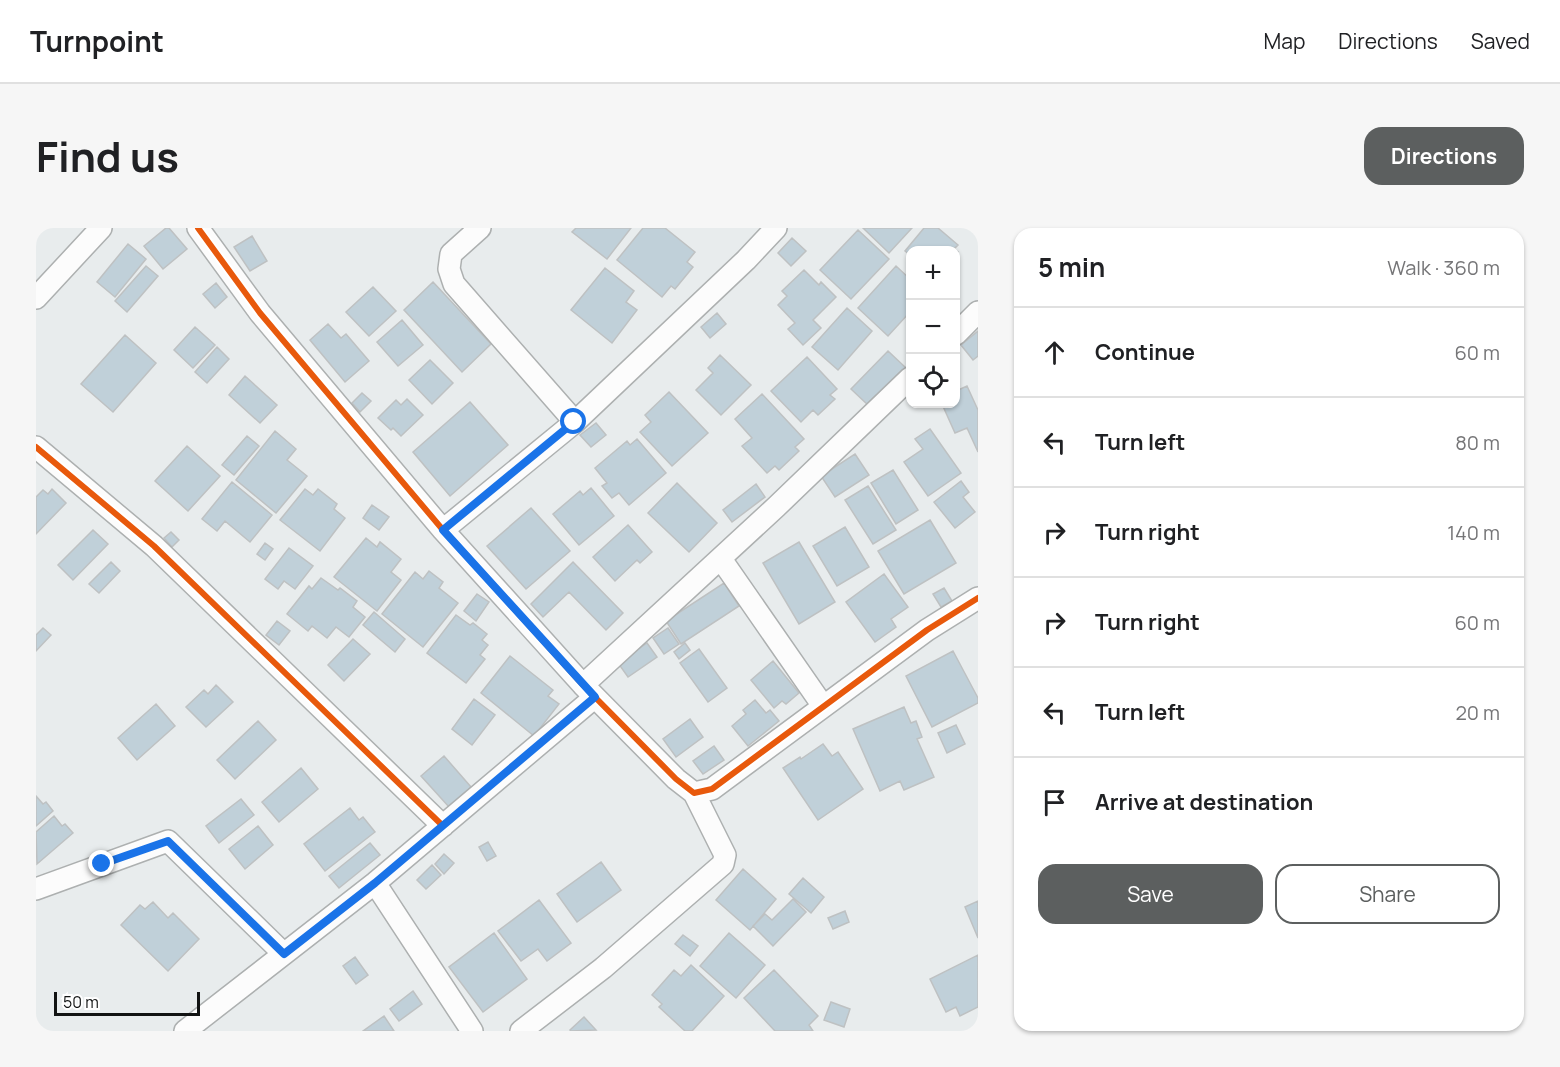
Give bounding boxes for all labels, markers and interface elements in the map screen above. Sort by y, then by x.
text: Turnpoint [30,22,164,60]
text: Map [1264,27,1305,55]
text: Directions [1338,27,1438,55]
text: Saved [1471,27,1530,55]
text: Find us [36,127,179,185]
button: Directions [1364,127,1524,185]
map controls [906,246,960,408]
button: + [906,246,960,300]
text: 5 min [1038,249,1105,285]
text: Walk · 360 m [1387,254,1500,281]
button: − [906,300,960,354]
icon: ahead [1038,336,1071,369]
text: Continue [1095,337,1195,367]
text: 60 m [1454,339,1500,366]
button: locate [906,354,960,408]
route start [560,408,586,434]
icon: left [1038,426,1071,459]
text: Turn left [1095,427,1185,457]
text: 80 m [1455,429,1500,456]
icon: right [1038,516,1071,549]
text: Turn right [1095,517,1200,547]
text: 140 m [1447,519,1500,546]
icon: right [1038,606,1071,639]
text: Turn right [1095,607,1200,637]
text: 60 m [1454,609,1500,636]
icon: left [1038,696,1071,729]
text: Turn left [1095,697,1185,727]
text: 20 m [1455,699,1500,726]
icon: arrive [1038,786,1071,819]
text: Arrive at destination [1095,787,1313,817]
route end [88,850,114,876]
button: Save [1038,864,1263,924]
button: Share [1275,864,1500,924]
scale bar [54,989,200,1016]
text: 50 m [63,991,99,1013]

